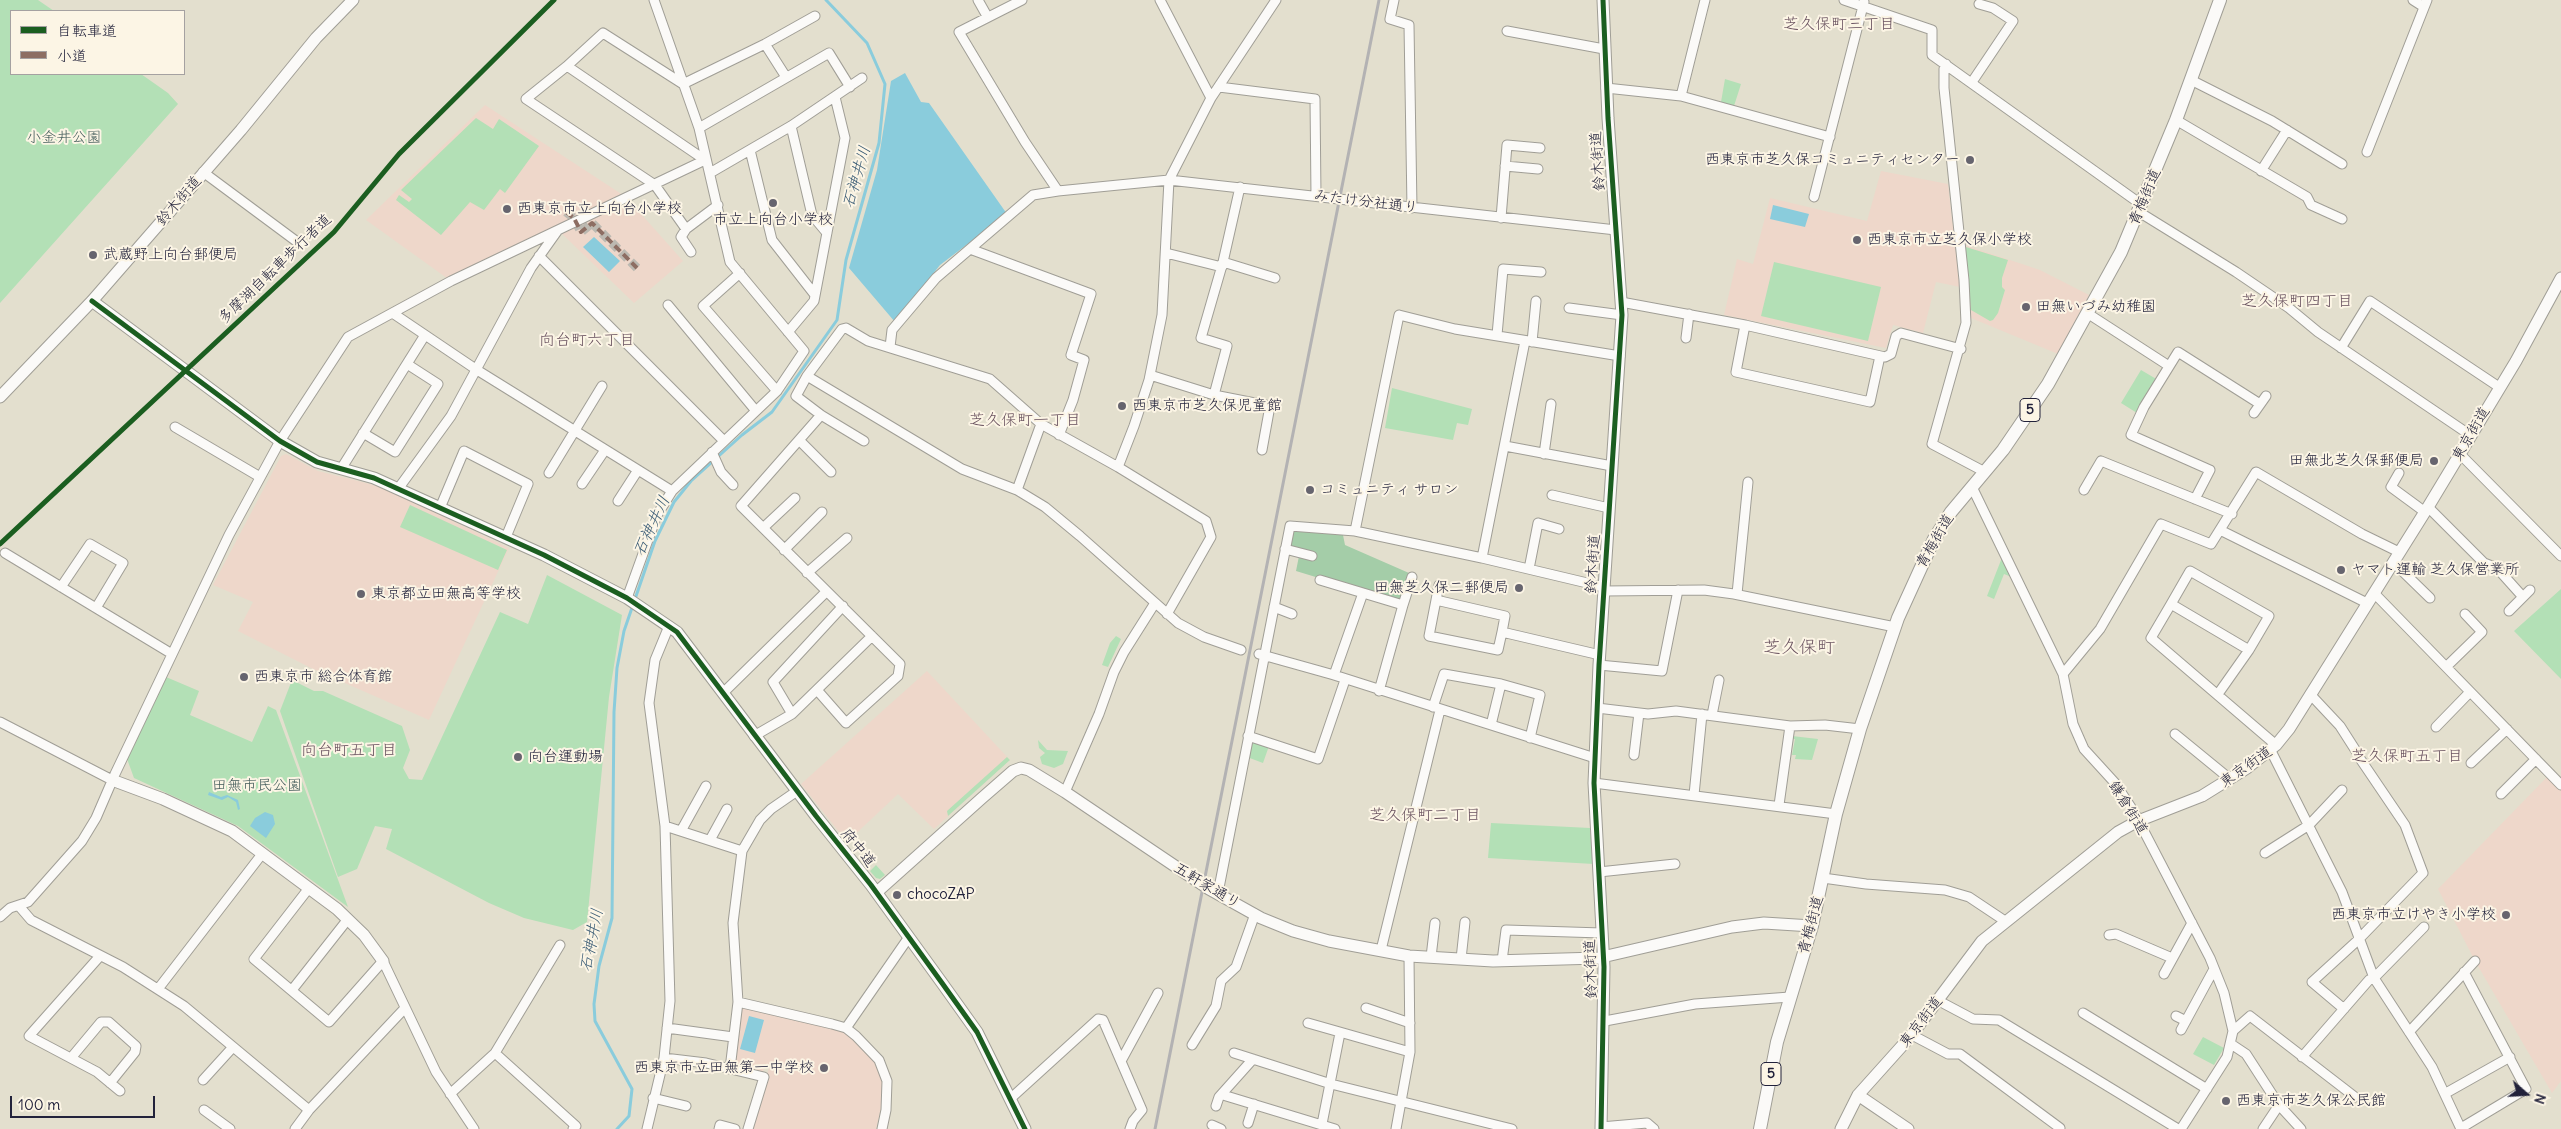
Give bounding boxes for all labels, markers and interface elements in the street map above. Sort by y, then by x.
legend [10,10,185,75]
district label: 芝久保町三丁目 [1783,14,1895,34]
text: 自転車道 [57,21,117,40]
text: 小道 [57,46,87,65]
park label: 小金井公園 [27,129,101,147]
street label: 鈴木街道 [1587,130,1609,192]
water label: 石神井川 [839,144,875,210]
place label: 西東京市芝久保コミュニティセンター [1705,151,1960,169]
marker: 西東京市芝久保コミュニティセンター [1964,154,1976,166]
street label: 青梅街道 [2125,166,2165,228]
street label: 鈴木街道 [153,172,205,230]
street label: みたけ分社通り [1313,187,1419,217]
marker: 市立上向台小学校 [767,197,779,209]
place label: 西東京市立上向台小学校 [517,200,682,218]
marker: 西東京市立上向台小学校 [501,203,513,215]
street label: 多摩湖自転車歩行者道 [215,210,335,328]
place label: 市立上向台小学校 [713,211,833,229]
place label: 西東京市立芝久保小学校 [1867,231,2032,249]
marker: 西東京市立芝久保小学校 [1851,234,1863,246]
place label: 武蔵野上向台郵便局 [103,246,238,264]
marker: 武蔵野上向台郵便局 [87,249,99,261]
district label: 芝久保町四丁目 [2241,291,2353,311]
place label: 田無いづみ幼稚園 [2036,298,2156,316]
marker: 田無いづみ幼稚園 [2020,301,2032,313]
district label: 向台町六丁目 [539,330,635,350]
place label: 西東京市芝久保児童館 [1132,397,1282,415]
road number: 5 [2020,398,2040,422]
marker: 西東京市芝久保児童館 [1116,400,1128,412]
street label: 東京街道 [2448,404,2494,464]
district label: 芝久保町一丁目 [969,410,1081,430]
place label: 田無北芝久保郵便局 [2289,452,2424,470]
marker: 田無北芝久保郵便局 [2428,455,2440,467]
place label: コミュニティ サロン [1320,481,1459,499]
marker: コミュニティ サロン [1304,484,1316,496]
water label: 石神井川 [630,493,674,559]
street label: 青梅街道 [1912,511,1958,571]
street label: 鈴木街道 [1582,533,1604,595]
place label: ヤマト運輸 芝久保営業所 [2351,561,2520,579]
marker: ヤマト運輸 芝久保営業所 [2335,564,2347,576]
place label: 田無芝久保二郵便局 [1374,579,1509,597]
marker: 田無芝久保二郵便局 [1513,582,1525,594]
place label: 東京都立田無高等学校 [371,585,521,603]
marker: 東京都立田無高等学校 [355,588,367,600]
district label: 芝久保町 [1763,637,1835,659]
place label: 西東京市 総合体育館 [254,668,393,686]
marker: 西東京市 総合体育館 [238,671,250,683]
district label: 向台町五丁目 [301,740,397,760]
street label: 東京街道 [2216,742,2276,792]
district label: 芝久保町五丁目 [2351,746,2463,766]
place label: 向台運動場 [528,748,603,766]
marker: 向台運動場 [512,751,524,763]
park label: 田無市民公園 [212,777,302,795]
street label: 鎌倉街道 [2104,778,2152,838]
district label: 芝久保町二丁目 [1369,805,1481,825]
street label: 府中道 [837,825,879,871]
street label: 五軒家通り [1170,859,1244,913]
place label: chocoZAP [907,886,975,904]
marker: chocoZAP [891,889,903,901]
street label: 青梅街道 [1795,894,1827,956]
place label: 西東京市立けやき小学校 [2331,906,2496,924]
water label: 石神井川 [576,907,608,973]
marker: 西東京市立けやき小学校 [2500,909,2512,921]
street label: 鈴木街道 [1581,939,1601,999]
street label: 東京街道 [1895,993,1947,1051]
place label: 西東京市立田無第一中学校 [634,1059,814,1077]
marker: 西東京市立田無第一中学校 [818,1062,830,1074]
road number: 5 [1761,1062,1781,1086]
north arrow [2501,1069,2551,1119]
scale bar [12,1086,158,1118]
text: N [2530,1091,2550,1106]
place label: 西東京市芝久保公民館 [2236,1092,2386,1110]
text: 100 m [18,1095,60,1114]
marker: 西東京市芝久保公民館 [2220,1095,2232,1107]

